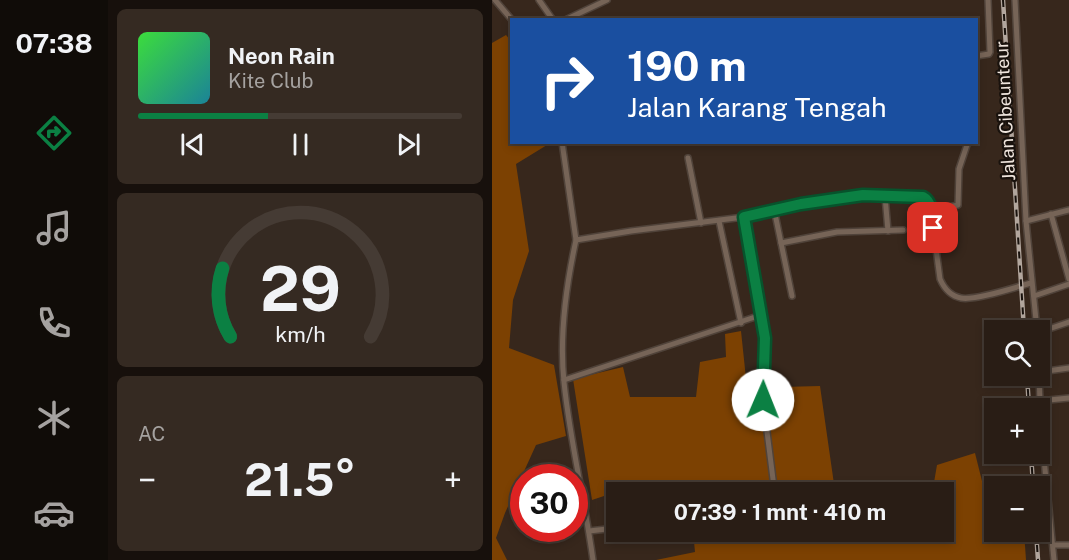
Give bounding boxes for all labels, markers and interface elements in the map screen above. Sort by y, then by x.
text: 07:38 [15,27,93,59]
text: 190 m [627,41,747,90]
street label: Jalan Cibeunteur [991,41,1019,181]
icon: right [528,42,606,120]
text: Neon Rain [228,43,335,69]
text: Kite Club [228,69,313,93]
text: Jalan Karang Tengah [627,91,887,123]
icon: directions [33,112,75,154]
icon: previous [176,128,209,161]
icon: pause [284,128,317,161]
icon: next [392,128,425,161]
pin [907,202,958,253]
icon: music [33,207,75,249]
icon: arrive [916,211,949,244]
text: 29 [260,252,340,325]
icon: phone [33,302,75,344]
map controls [984,320,1050,542]
button: search [984,320,1050,386]
text: km/h [275,322,325,347]
position arrow [731,368,795,432]
icon: climate [33,397,75,439]
button: + [984,398,1050,464]
text: AC [138,422,165,446]
text: 21.5° [244,453,356,506]
text: − [138,461,156,499]
text: + [444,461,462,499]
speed limit sign: 30 [510,464,588,542]
button: − [984,476,1050,542]
icon: car [33,492,75,534]
text: 07:39 · 1 mnt · 410 m [674,499,886,525]

